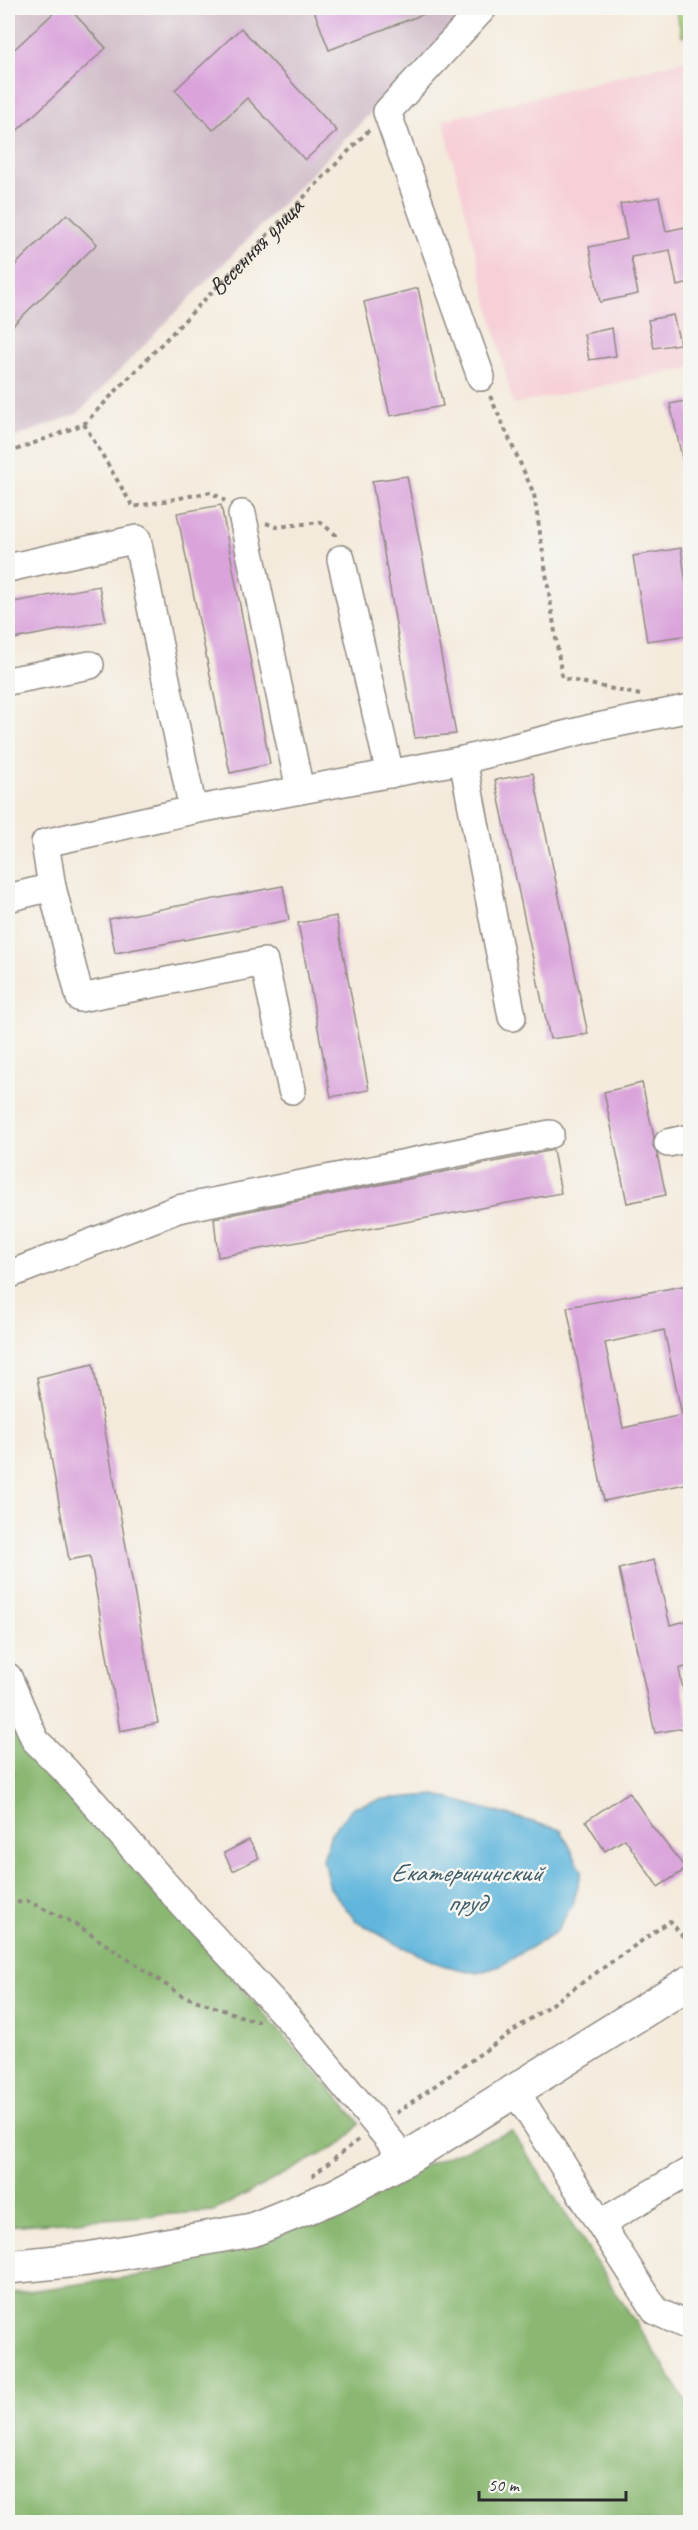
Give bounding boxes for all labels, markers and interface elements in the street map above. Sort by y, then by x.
street label: Весенняя улица [202,191,311,302]
water label: Екатерининский пруд [390,1856,547,1919]
scale bar [479,2464,626,2502]
text: 50 m [488,2474,521,2496]

